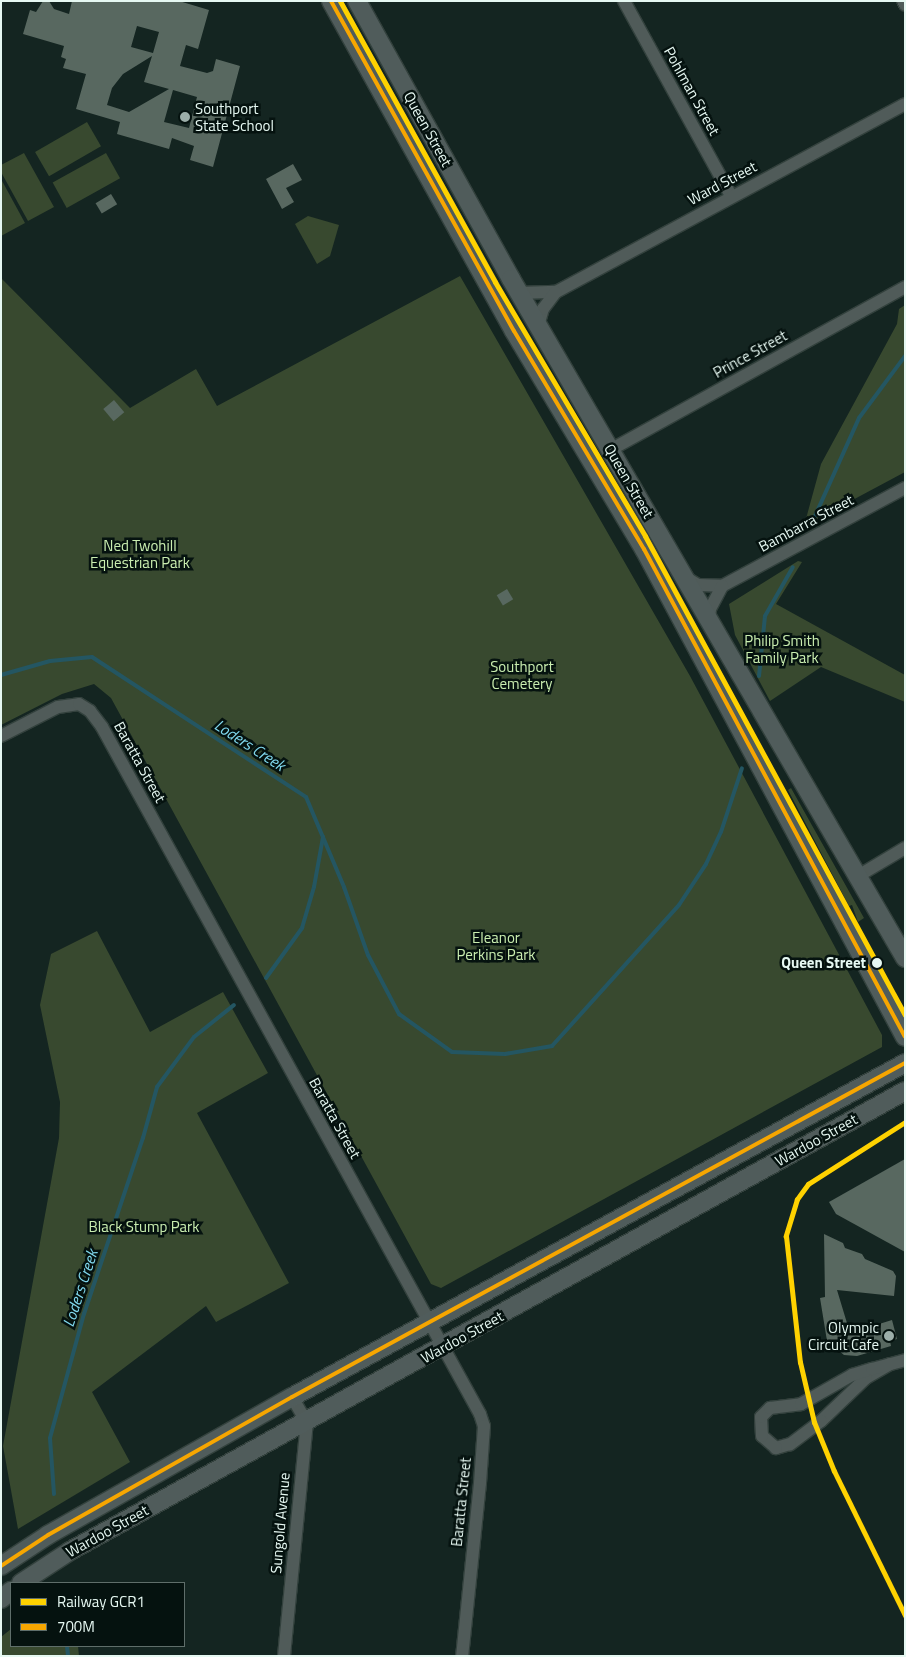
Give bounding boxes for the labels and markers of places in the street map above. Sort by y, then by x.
place label: Southport State School [195,99,274,134]
marker: Southport State School [179,111,191,123]
place label: Queen Street [781,954,866,972]
marker: Queen Street [870,956,884,970]
place label: Olympic Circuit Cafe [808,1318,879,1353]
marker: Olympic Circuit Cafe [883,1330,895,1342]

